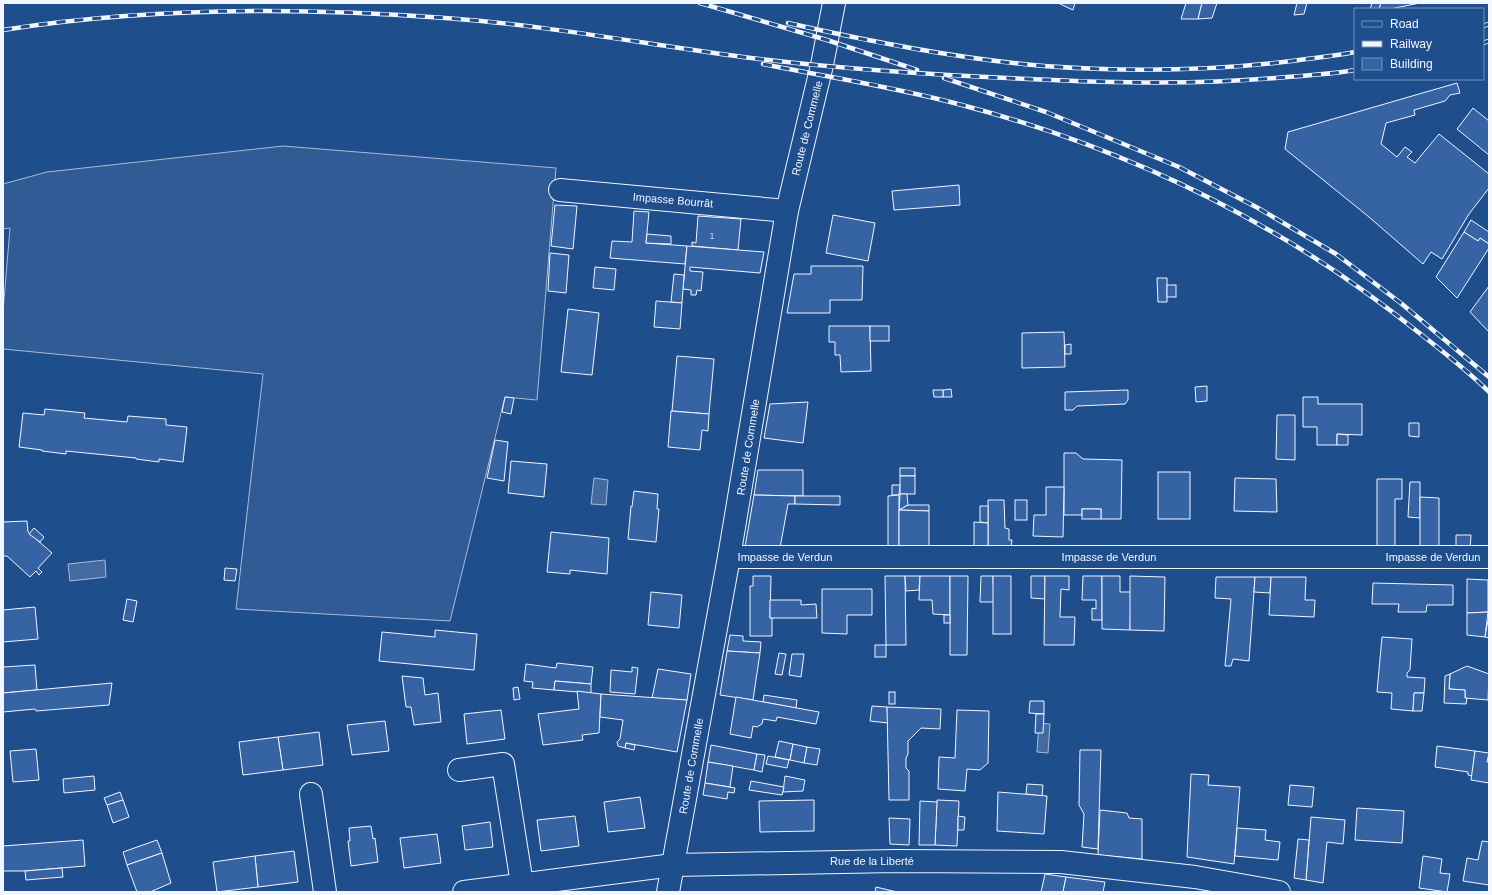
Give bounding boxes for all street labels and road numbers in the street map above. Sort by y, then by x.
street label: Route de Commelle [789,79,825,177]
street label: Impasse Bourrât [632,191,714,209]
street label: Route de Commelle [734,398,762,496]
street label: Impasse de Verdun [738,551,832,563]
street label: Impasse de Verdun [1062,551,1156,563]
street label: Impasse de Verdun [1386,551,1480,563]
street label: Route de Commelle [677,717,705,815]
street label: Rue de la Liberté [830,855,914,867]

